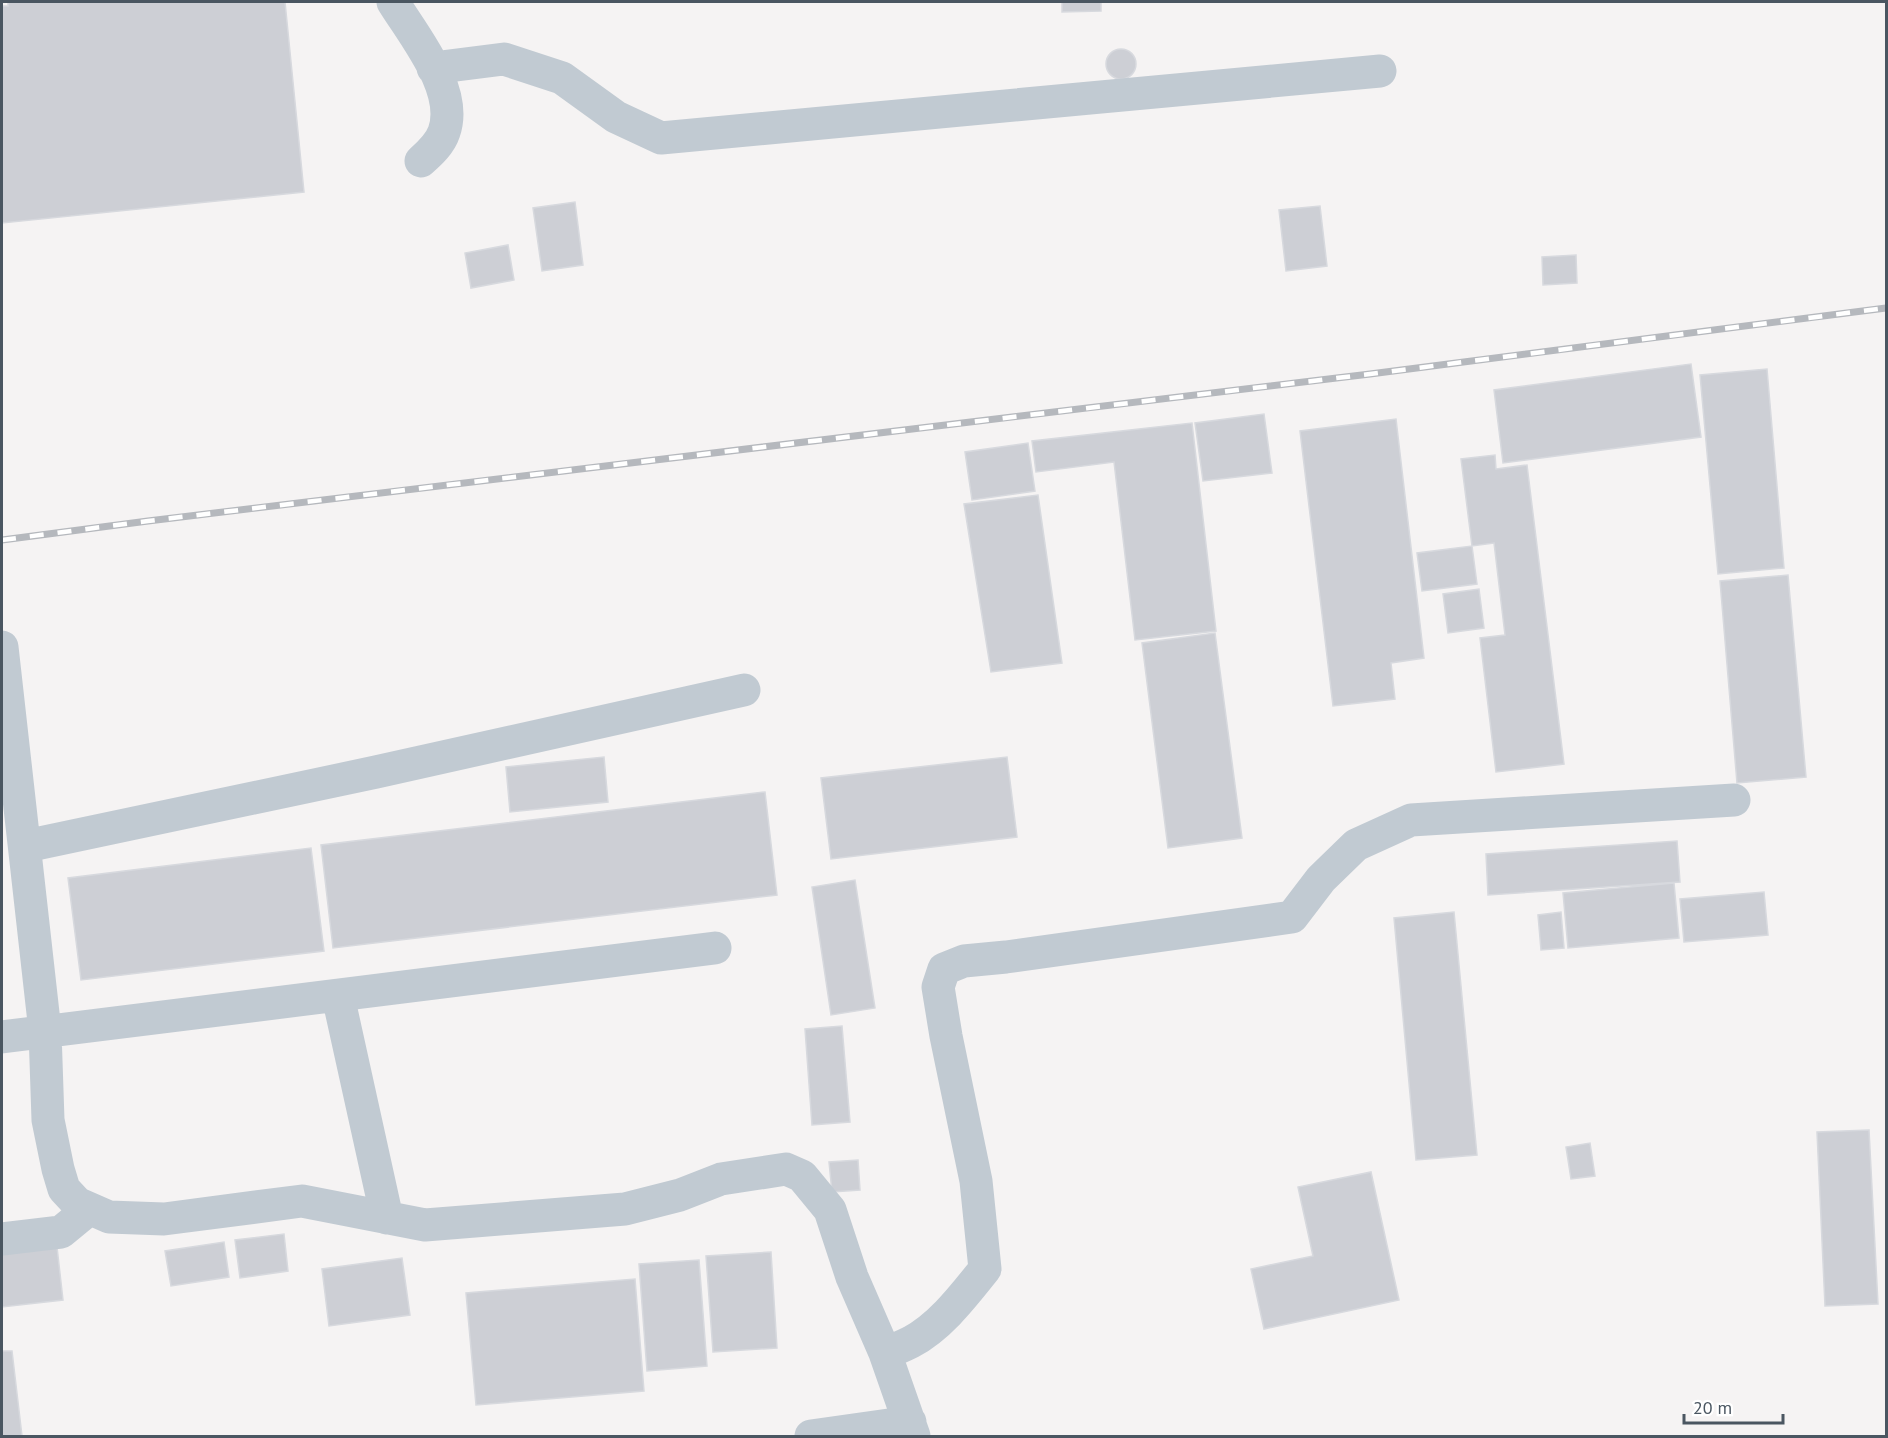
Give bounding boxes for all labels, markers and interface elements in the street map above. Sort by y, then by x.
scale bar [1684,1387,1783,1425]
text: 20 m [1693,1396,1732,1419]

